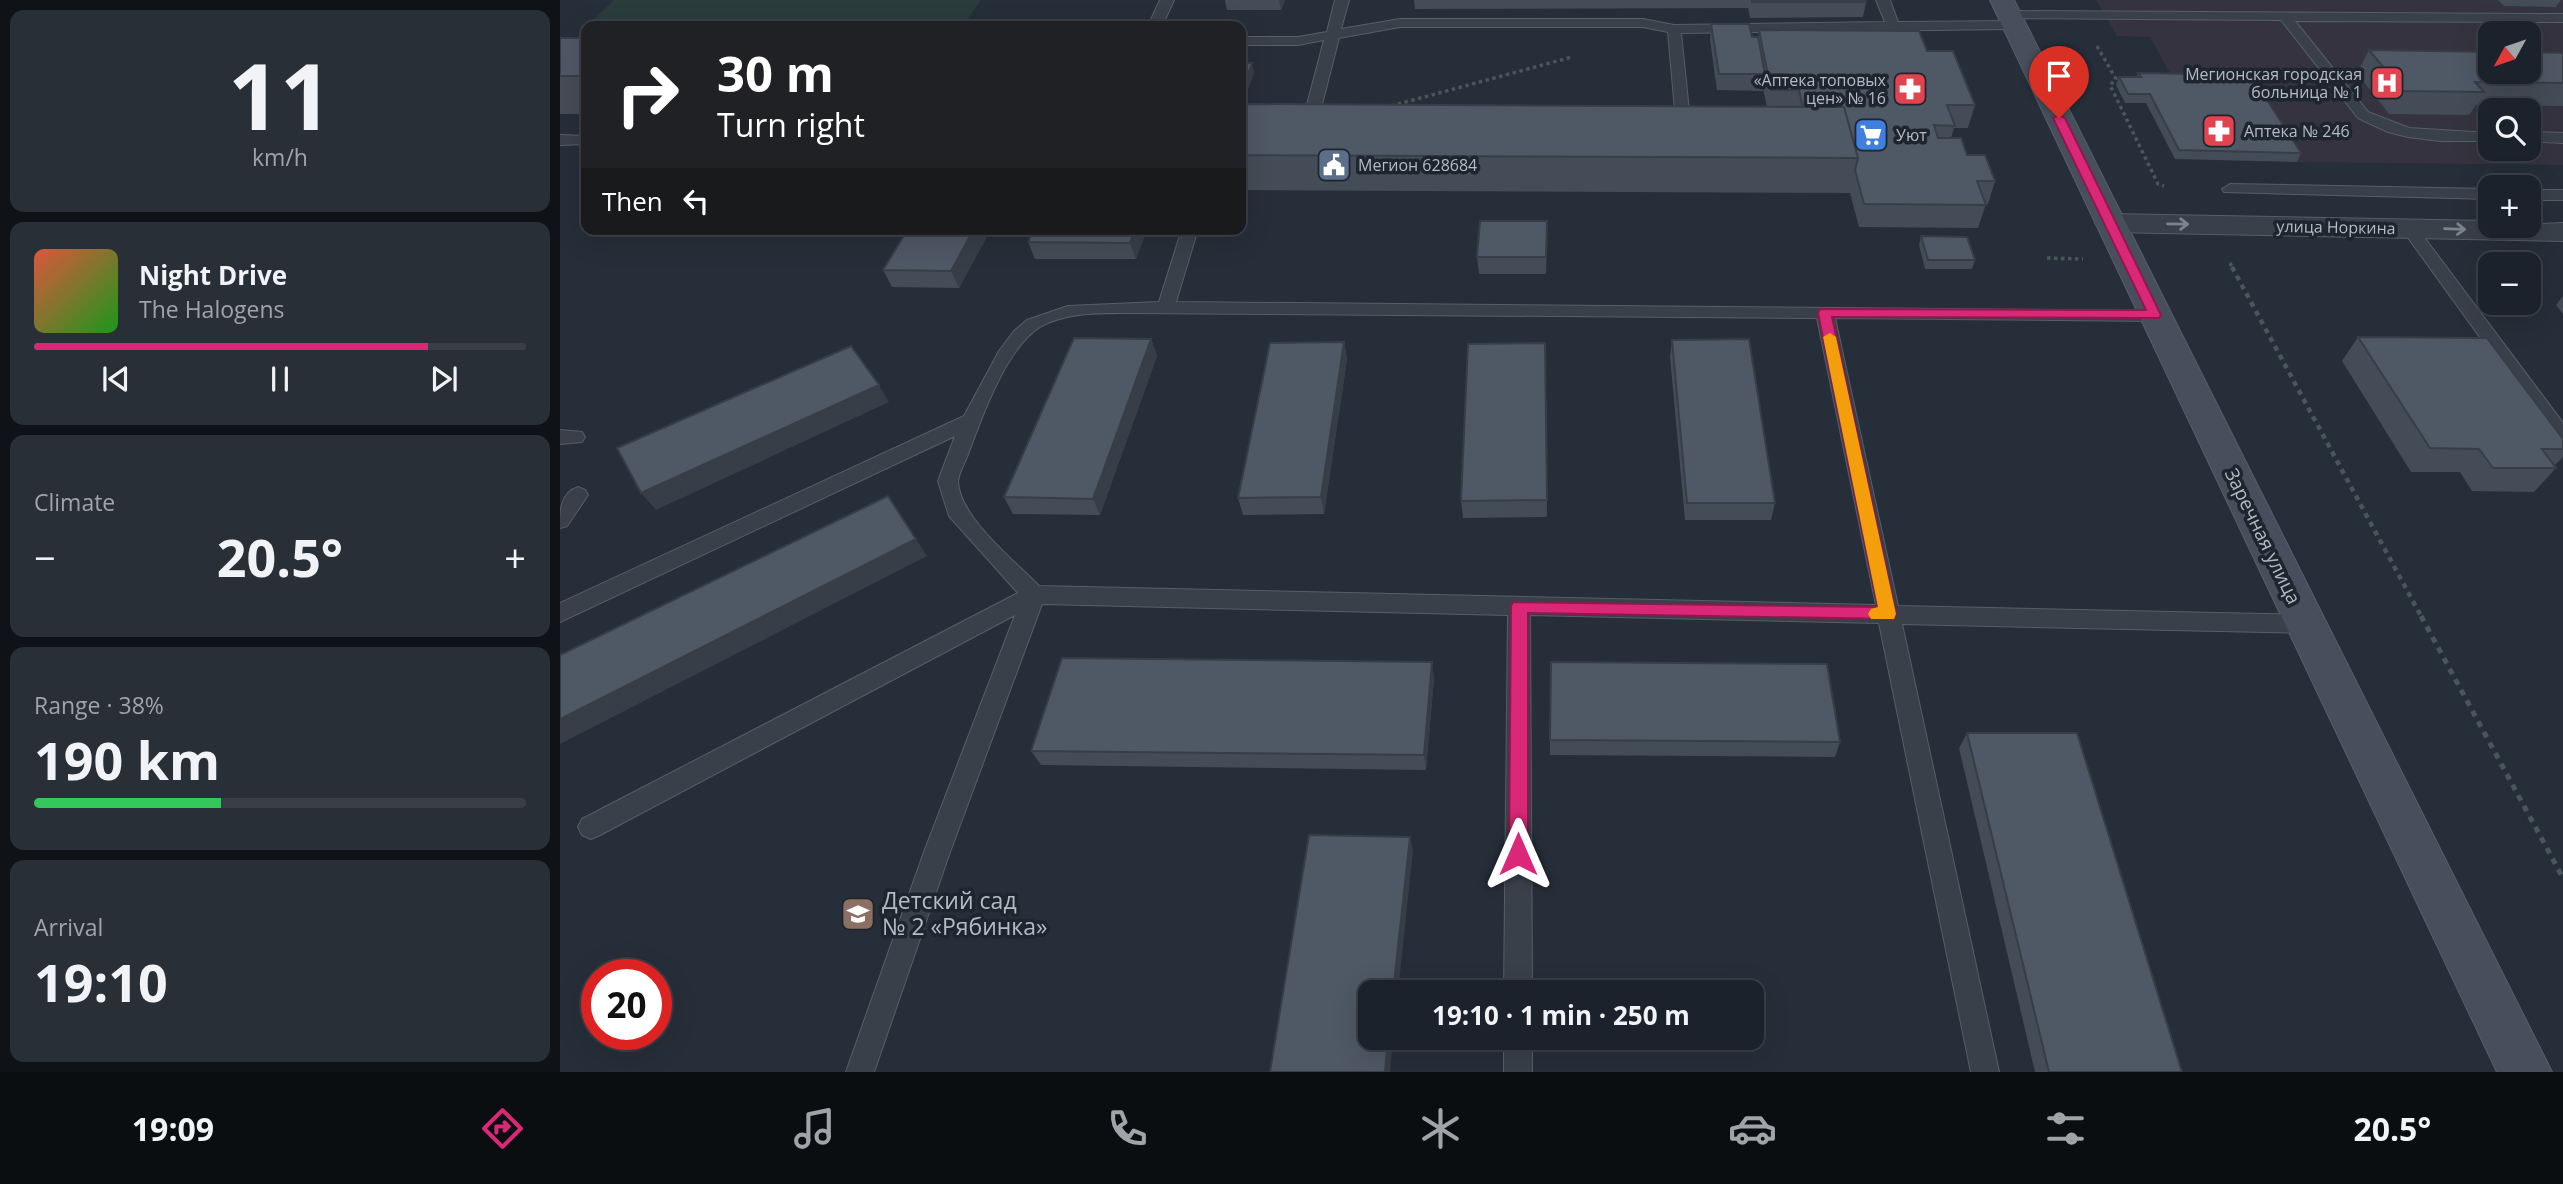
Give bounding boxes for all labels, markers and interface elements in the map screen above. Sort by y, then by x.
north arrow [2478,21,2541,84]
map controls [2478,21,2541,315]
text: 11 [228,33,332,157]
text: 30 m [717,40,834,106]
pin [2029,46,2089,118]
icon: right [602,49,693,140]
icon: arrive [2040,57,2078,95]
place label: Мегионская городская больница № 1 [2185,63,2362,103]
hospital icon: Мегионская городская больница № 1 [2368,64,2406,102]
place label: «Аптека топовых цен» № 16 [1754,69,1887,109]
pharmacy icon: «Аптека топовых цен» № 16 [1891,70,1929,108]
button: search [2478,98,2541,161]
text: Turn right [717,103,865,146]
pharmacy icon: Аптека № 246 [2200,112,2238,150]
supermarket icon: Уют [1852,116,1890,154]
place label: Аптека № 246 [2244,120,2350,142]
place label: Уют [1896,124,1927,146]
text: km/h [252,141,308,173]
public building icon: Мегион 628684 [1315,146,1353,184]
place label: Мегион 628684 [1358,154,1477,176]
button: + [2478,175,2541,238]
icon: left [677,182,715,220]
text: Then [602,183,663,219]
street label: улица Норкина [2276,215,2396,239]
one-way arrow [2166,218,2189,231]
one-way arrow [2443,223,2466,236]
button: − [2478,252,2541,315]
text: Night Drive [139,257,287,293]
text: The Halogens [139,293,285,325]
icon: previous [97,360,135,398]
icon: pause [261,360,299,398]
icon: next [425,360,463,398]
street label: Заречная улица [2219,464,2307,608]
text: Climate [34,486,115,518]
text: 20.5° [217,521,343,592]
text: − [34,531,56,583]
text: + [504,531,526,583]
text: Range · 38% [34,689,164,721]
text: 190 km [34,724,220,795]
position arrow [1481,817,1555,891]
place label: Детский сад № 2 «Рябинка» [882,884,1047,942]
school or university icon: Детский сад № 2 «Рябинка» [839,895,877,933]
text: Arrival [34,911,103,943]
text: 19:10 [34,946,168,1017]
speed limit sign: 20 [581,959,672,1050]
text: 19:10 · 1 min · 250 m [1432,997,1690,1033]
icon: directions [478,1104,527,1153]
icon: music [790,1104,839,1153]
icon: phone [1103,1104,1152,1153]
icon: climate [1416,1104,1465,1153]
icon: car [1728,1104,1777,1153]
icon: filters [2041,1104,2090,1153]
text: 19:09 [132,1107,214,1150]
text: 20.5° [2353,1107,2431,1150]

